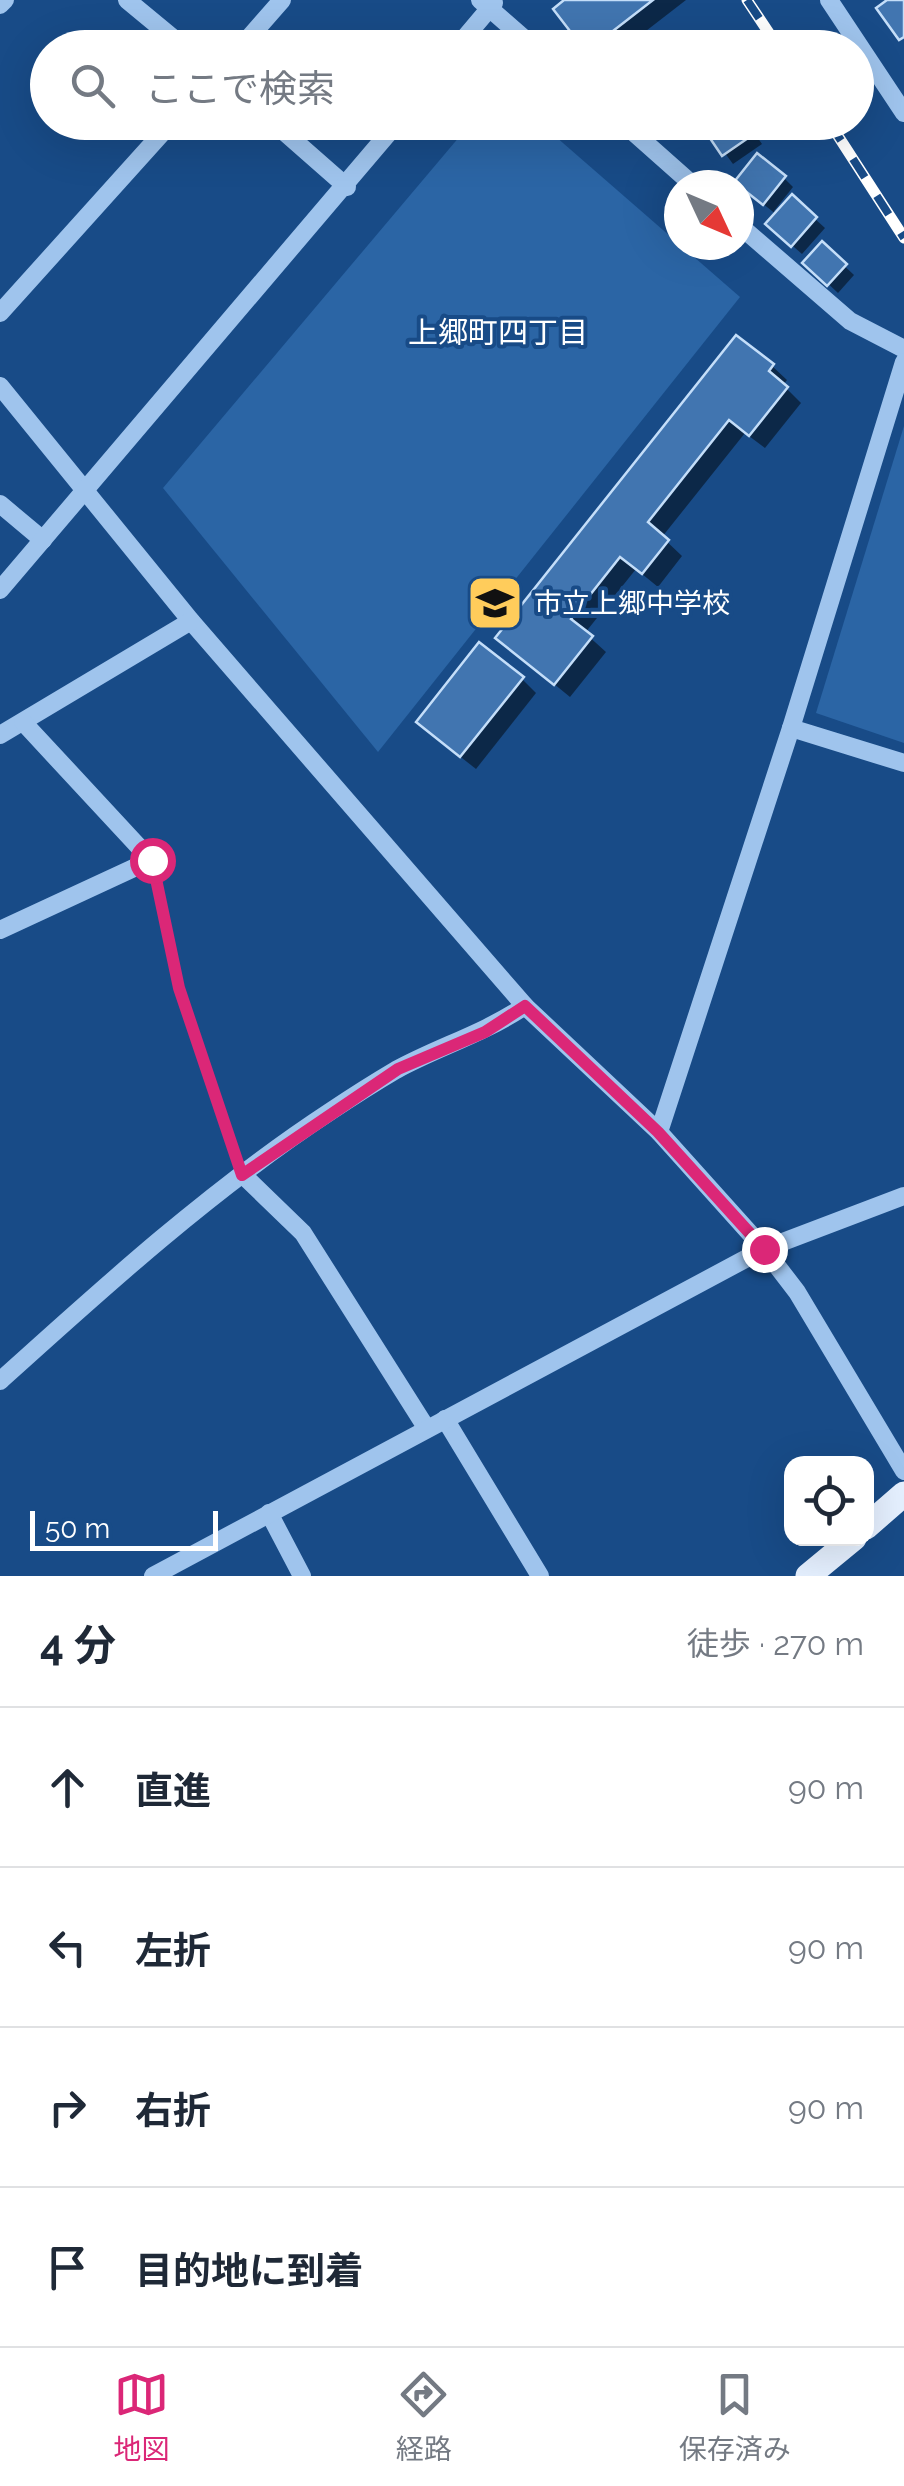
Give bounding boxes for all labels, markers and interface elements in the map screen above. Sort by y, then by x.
search box [30,30,874,140]
icon: search [65,58,120,113]
text: ここで検索 [145,66,335,111]
north arrow [664,170,754,260]
district label: 上郷町四丁目 [408,315,588,350]
school or university icon: 市立上郷中学校 [465,573,525,633]
place label: 市立上郷中学校 [534,587,730,620]
route start [130,838,176,884]
route end [742,1227,788,1273]
map controls [784,1456,874,1546]
button: locate [784,1456,874,1546]
scale bar [30,1506,218,1550]
text: 50 m [45,1512,110,1545]
text: 4 分 [40,1621,116,1670]
text: 徒歩 · 270 m [687,1625,864,1662]
icon: ahead [40,1760,95,1815]
text: 直進 [135,1768,211,1813]
text: 90 m [788,1769,864,1806]
icon: left [40,1920,95,1975]
text: 左折 [135,1928,211,1973]
text: 90 m [788,1929,864,1966]
icon: right [40,2080,95,2135]
text: 右折 [135,2088,211,2133]
text: 90 m [788,2089,864,2126]
icon: arrive [40,2240,95,2295]
text: 目的地に到着 [135,2248,363,2293]
tab: 地図 [113,2367,169,2467]
tab: 経路 [396,2367,452,2467]
tab: 保存済み [679,2367,791,2467]

